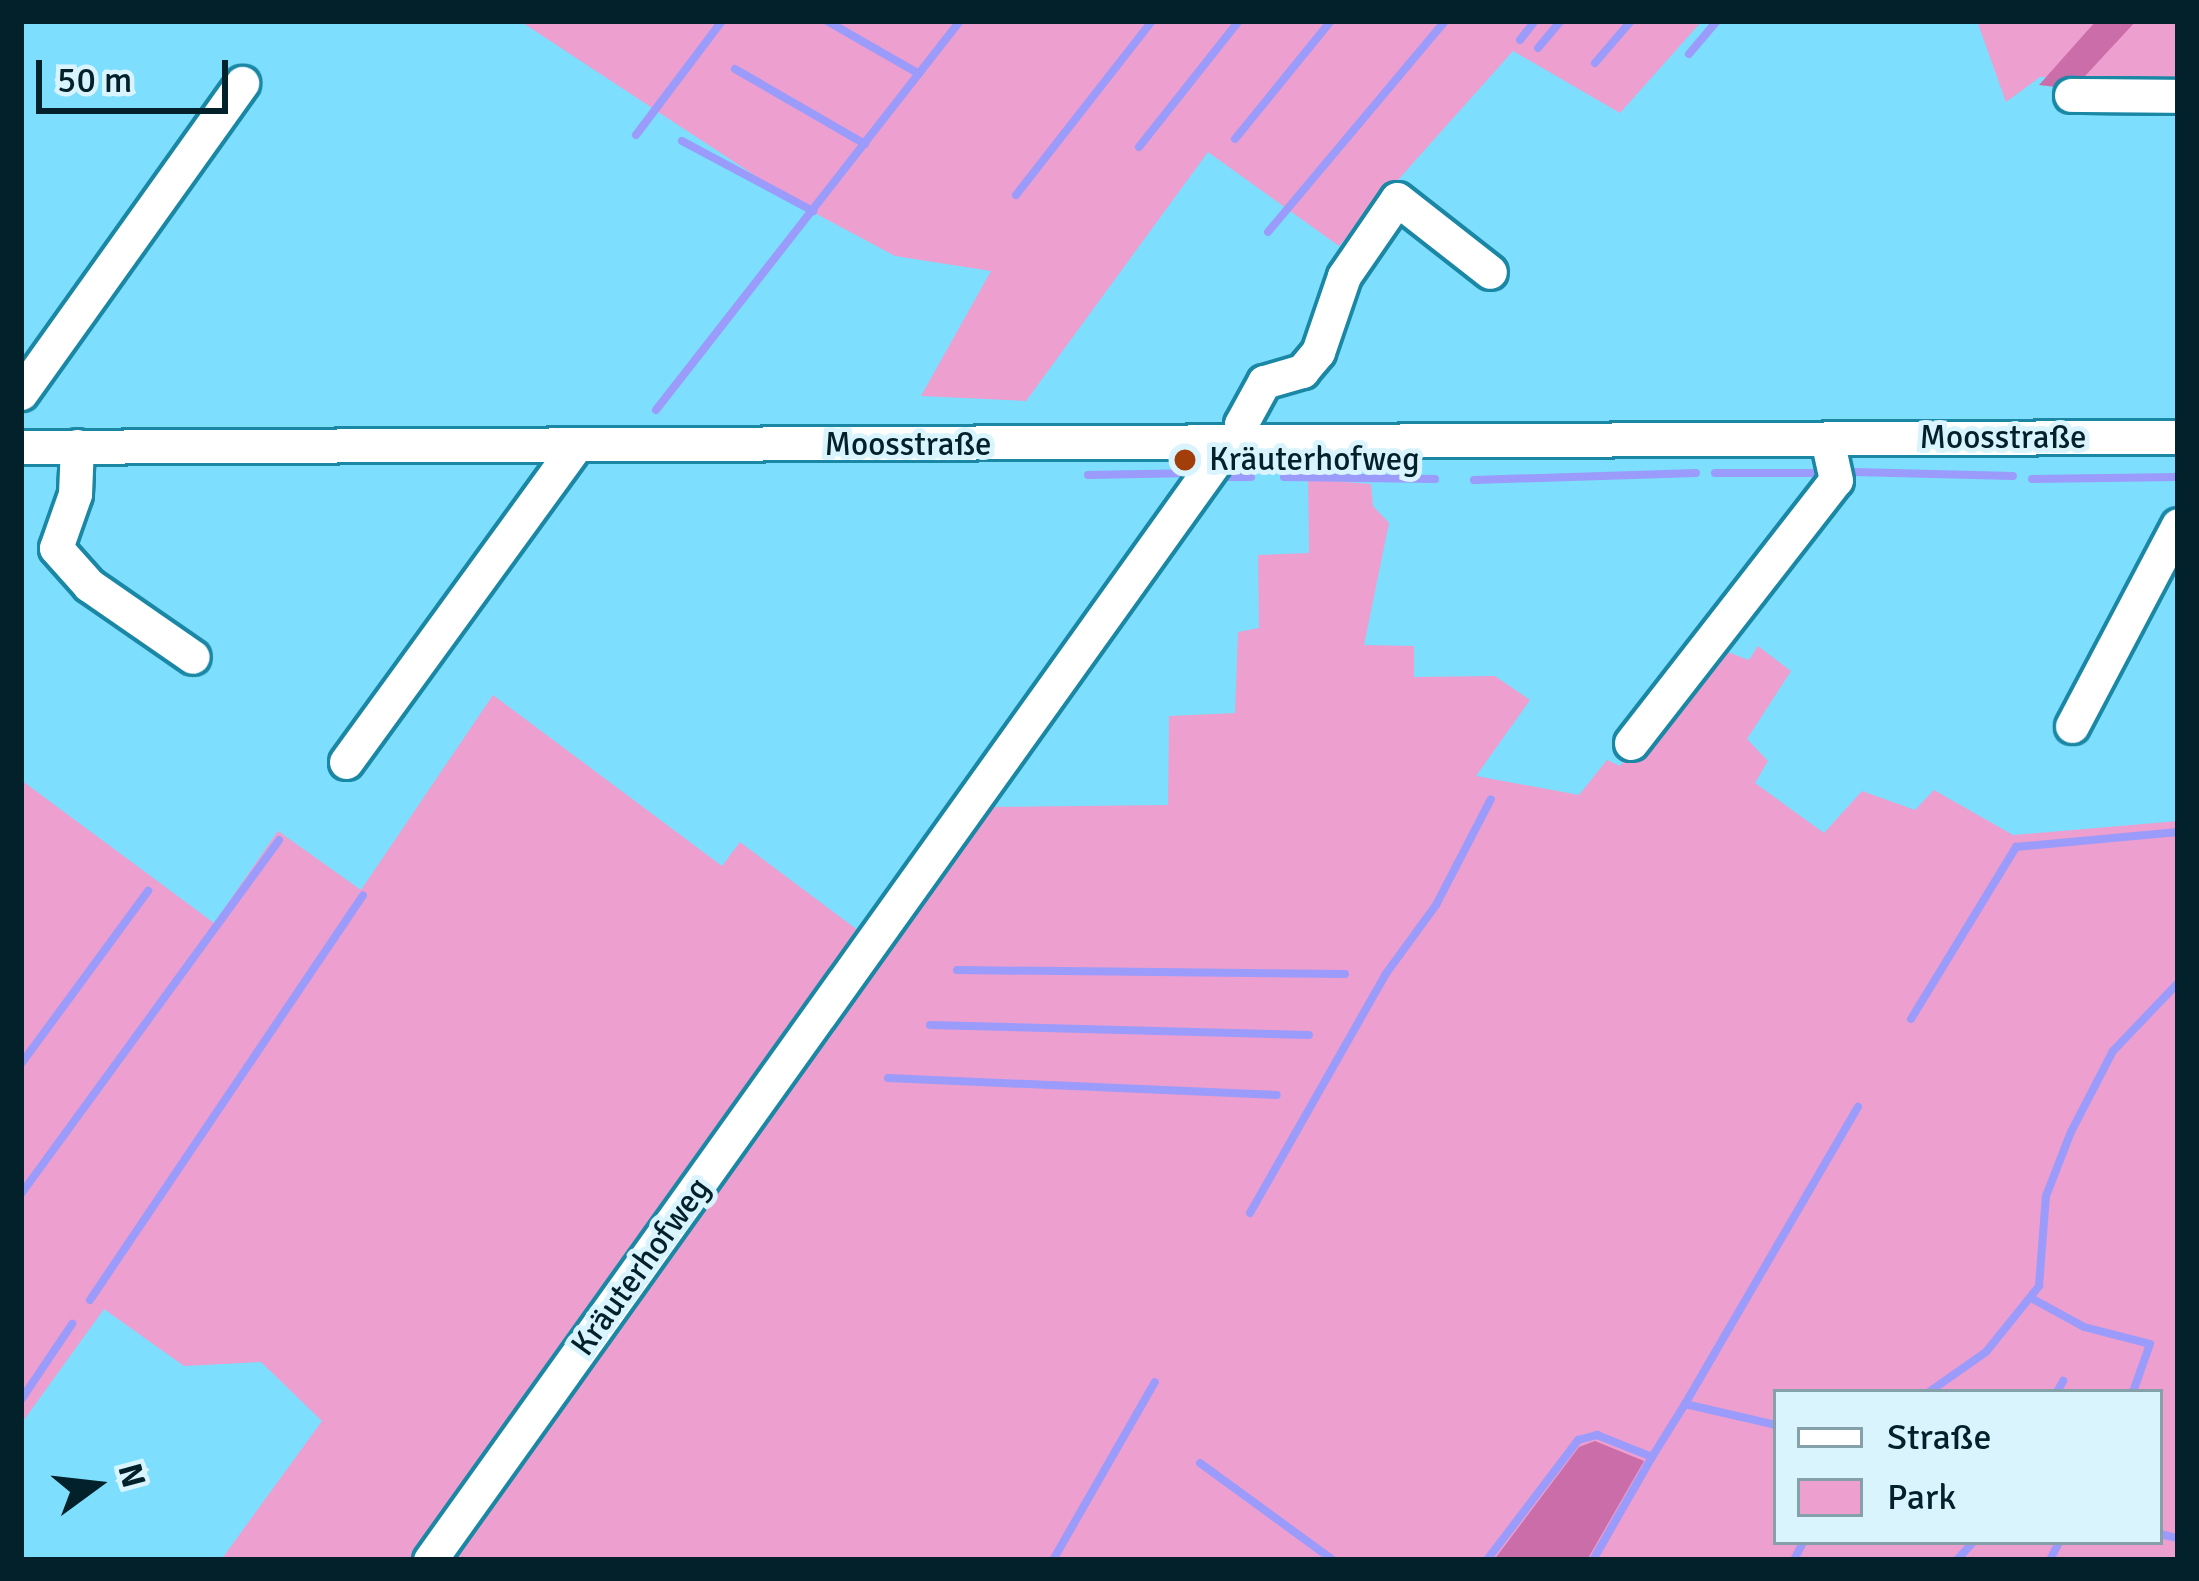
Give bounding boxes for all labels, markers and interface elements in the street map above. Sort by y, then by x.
scale bar [42,36,234,110]
text: 50 m [57,58,133,103]
street label: Moosstraße [1919,418,2087,458]
street label: Moosstraße [824,425,992,465]
place label: Kräuterhofweg [1209,440,1420,480]
marker: Kräuterhofweg [1172,447,1198,473]
street label: Kräuterhofweg [563,1170,719,1364]
legend [1773,1389,2163,1545]
text: Straße [1887,1415,1991,1460]
north arrow [36,1425,156,1545]
text: N [108,1459,154,1492]
text: Park [1887,1475,1956,1520]

